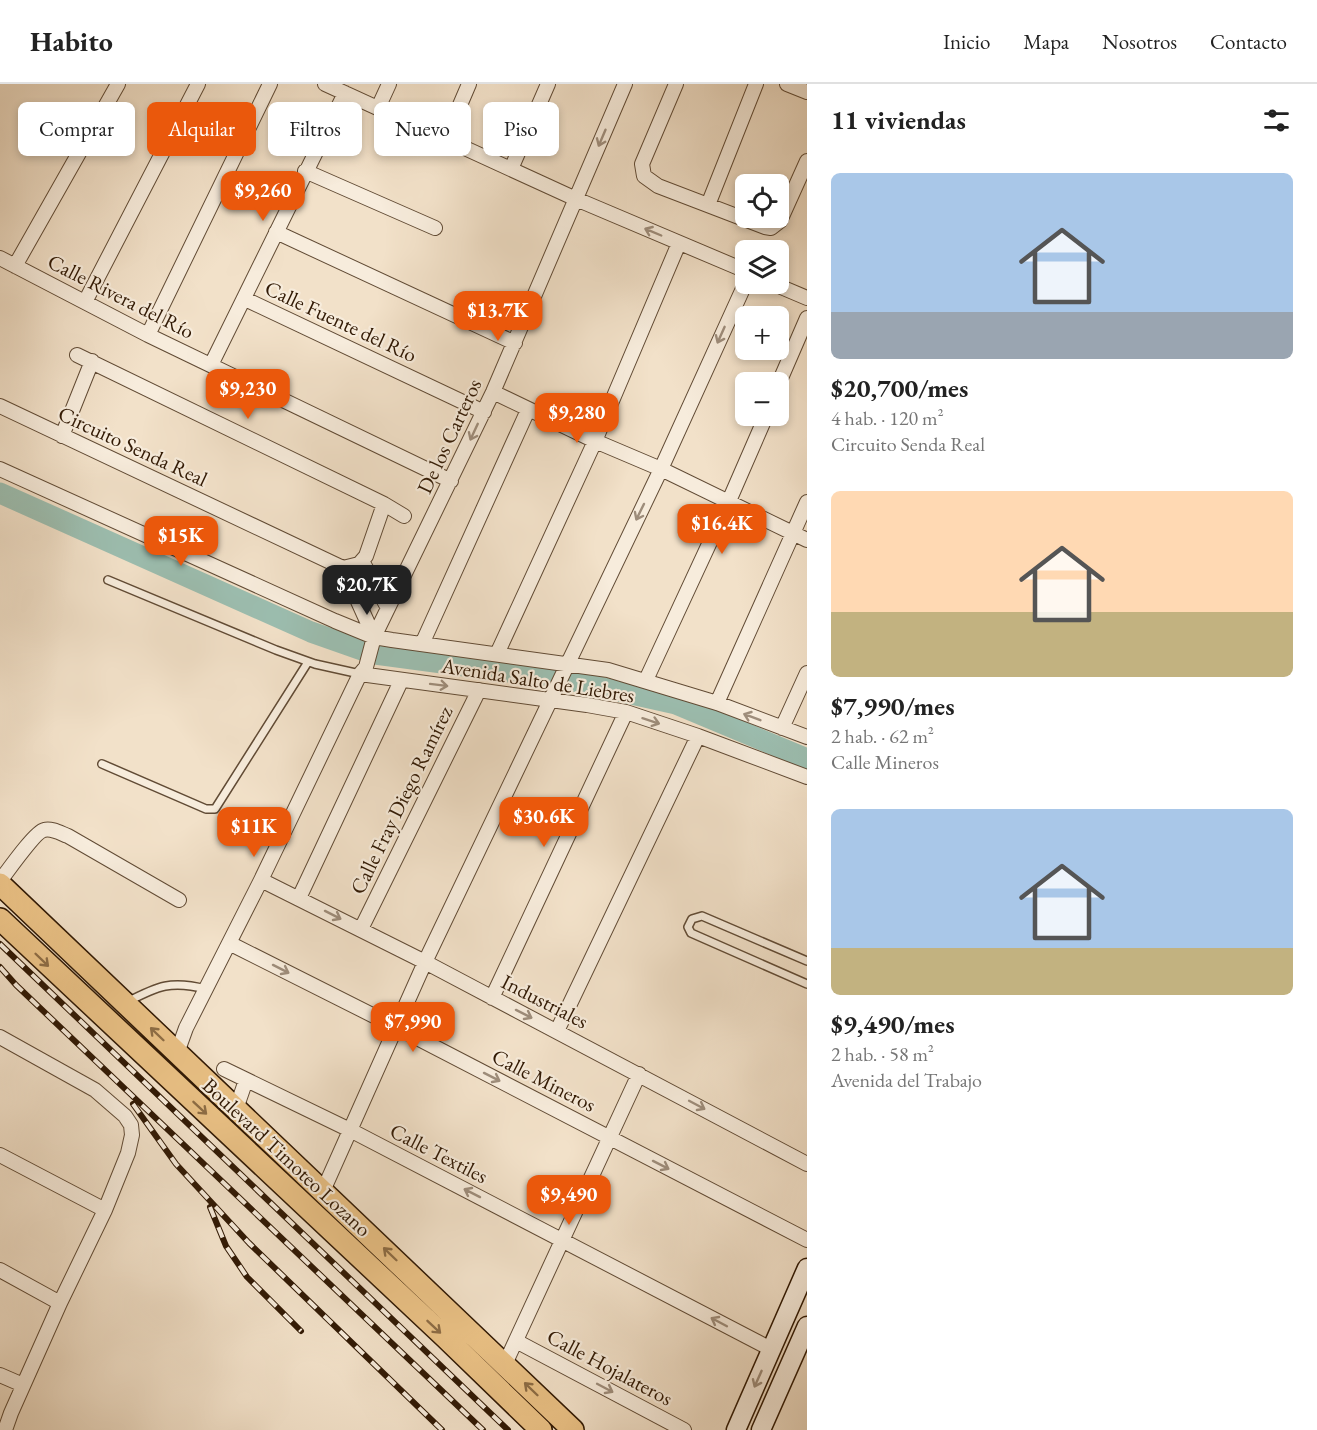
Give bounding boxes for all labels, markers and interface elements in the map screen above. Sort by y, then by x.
text: Habito [30,23,113,59]
text: Inicio [943,28,990,55]
text: Mapa [1023,28,1069,55]
text: Nosotros [1102,28,1177,55]
text: Contacto [1210,28,1287,55]
chip: Comprar [18,102,135,156]
chip: Alquilar [147,102,256,156]
chip: Filtros [268,102,362,156]
chip: Nuevo [374,102,471,156]
chip: Piso [483,102,559,156]
text: 11 viviendas [831,103,966,137]
icon: filters [1260,104,1293,137]
one-way arrow [596,128,607,146]
pin: $9,260 [214,171,312,222]
map controls [735,174,789,426]
button: locate [735,174,789,228]
text: $9,260 [235,177,291,203]
icon: home [1008,212,1116,320]
one-way arrow [644,226,662,237]
button: layers [735,240,789,294]
street label: Calle Rivera del Río [43,247,199,345]
street label: Calle Fuente del Río [261,274,421,368]
pin: $13.7K [449,291,547,342]
text: $13.7K [467,297,529,323]
button: + [735,306,789,360]
one-way arrow [715,326,726,344]
pin: $9,230 [199,369,297,420]
text: $20,700/mes [831,371,968,405]
button: − [735,372,789,426]
street label: De los Carteros [411,374,488,498]
text: $9,230 [220,375,276,401]
pin: $9,280 [528,393,626,444]
text: $9,280 [549,399,605,425]
street label: Circuito Senda Real [54,400,212,492]
text: 4 hab. · 120 m² [831,405,944,431]
one-way arrow [468,423,480,441]
text: Circuito Senda Real [831,431,985,457]
one-way arrow [633,503,645,521]
pin: $16.4K [673,504,771,555]
text: $16.4K [691,510,753,536]
pin: $15K [145,516,217,567]
text: $15K [158,522,204,548]
icon: home [1008,530,1116,638]
pin: $20.7K [318,565,416,616]
text: $20.7K [336,571,398,597]
street label: Avenida Salto de Liebres [439,651,637,709]
one-way arrow [428,680,448,691]
text: $7,990/mes [831,689,955,723]
street label: Calle Fray Diego Ramírez [344,701,458,898]
one-way arrow [744,710,762,721]
one-way arrow [641,716,660,727]
text: 2 hab. · 62 m² [831,723,934,749]
text: Calle Mineros [831,749,939,775]
pin: $30.6K [495,797,593,848]
text: $30.6K [513,803,575,829]
pin: $11K [218,807,290,858]
text: $11K [231,813,277,839]
icon: home [1008,848,1116,956]
one-way arrow [323,909,341,921]
one-way arrow [35,953,50,967]
one-way arrow [271,964,289,976]
street label: Industriales [497,968,593,1034]
pin: $7,990 [364,1002,462,1053]
text: $9,490/mes [831,1007,955,1041]
text: $7,990 [385,1008,441,1034]
one-way arrow [515,1009,533,1021]
one-way arrow [149,1027,164,1041]
text: 2 hab. · 58 m² [831,1041,934,1067]
street label: Calle Mineros [487,1042,601,1118]
text: Avenida del Trabajo [831,1067,982,1093]
one-way arrow [483,1071,500,1083]
street label: Boulevard Timoteo Lozano [197,1072,377,1242]
one-way arrow [688,1099,705,1111]
one-way arrow [192,1101,207,1115]
street label: Calle Textiles [386,1117,493,1189]
one-way arrow [652,1160,670,1171]
pin: $9,490 [520,1175,618,1226]
text: $9,490 [541,1181,597,1207]
one-way arrow [464,1187,481,1199]
one-way arrow [383,1247,398,1262]
one-way arrow [711,1316,729,1327]
one-way arrow [426,1320,441,1334]
street label: Calle Hojalateros [542,1323,678,1412]
one-way arrow [752,1370,763,1388]
one-way arrow [524,1382,539,1396]
one-way arrow [596,1382,613,1394]

